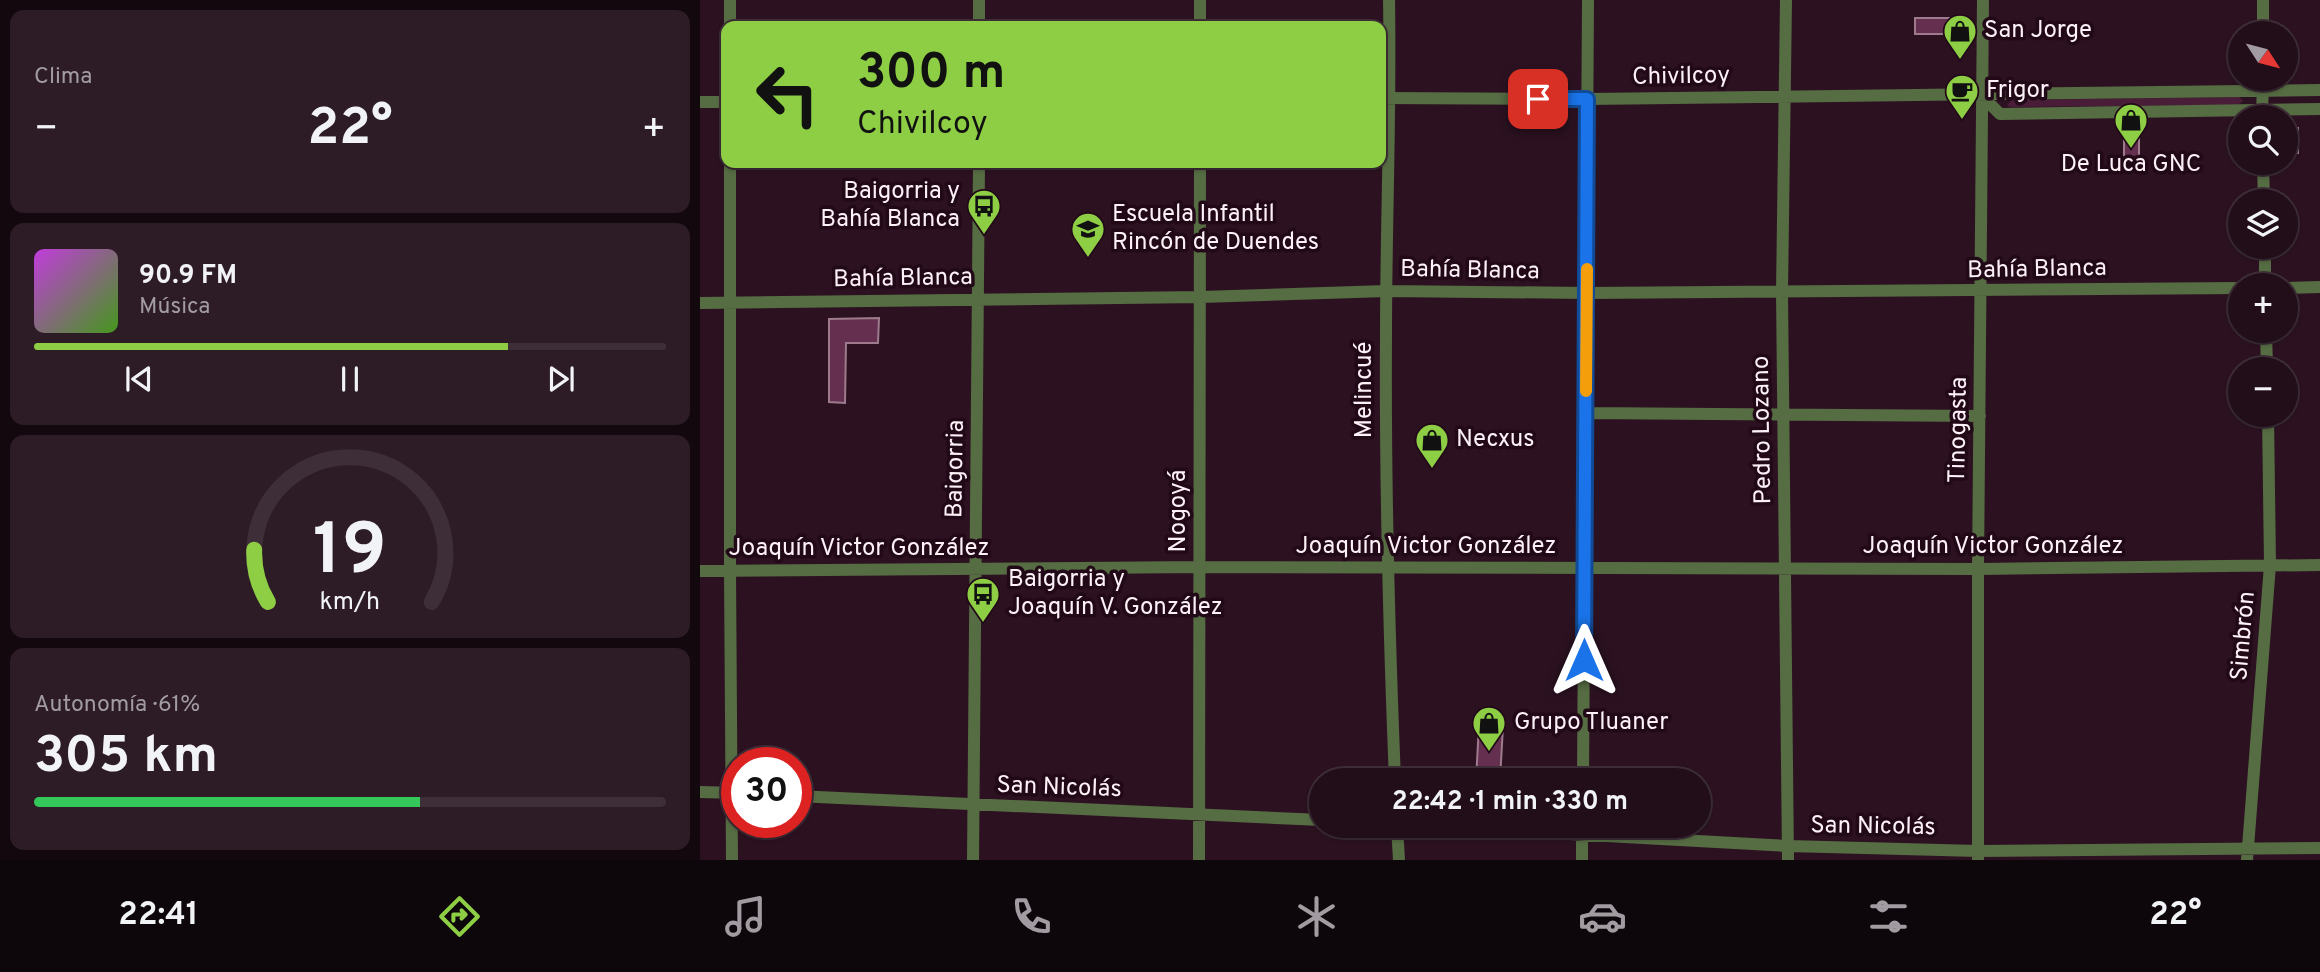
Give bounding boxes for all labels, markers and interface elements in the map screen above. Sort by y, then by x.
shop icon: San Jorge [1941,12,1979,61]
place label: San Jorge [1984,16,2092,46]
north arrow [2228,21,2298,91]
map controls [2228,21,2298,427]
text: 300 m [857,44,1005,106]
icon: left [742,49,833,140]
street label: Chivilcoy [1632,61,1730,93]
text: Clima [34,63,92,92]
pin [1508,69,1568,129]
cafe icon: Frigor [1943,72,1981,121]
place label: Frigor [1986,76,2049,106]
icon: arrive [1519,80,1557,118]
text: 22° [307,97,393,163]
shop icon: De Luca GNC [2112,101,2150,150]
text: Chivilcoy [857,105,988,145]
button: search [2228,105,2298,175]
text: − [34,106,59,155]
text: + [641,106,666,155]
place label: De Luca GNC [2061,150,2201,180]
place label: Baigorria y Bahía Blanca [820,177,960,235]
bus stop icon: Baigorria y Bahía Blanca [965,187,1003,236]
button: layers [2228,189,2298,259]
place label: Escuela Infantil Rincón de Duendes [1112,200,1319,258]
school or university icon: Escuela Infantil Rincón de Duendes [1069,210,1107,259]
street label: Bahía Blanca [1967,254,2107,286]
street label: Bahía Blanca [1400,255,1540,287]
text: 90.9 FM [139,260,237,293]
street label: Bahía Blanca [833,263,973,295]
button: + [2228,273,2298,343]
text: Música [139,293,210,322]
street label: Melincué [1350,342,1380,438]
street label: Pedro Lozano [1747,355,1779,505]
button: − [2228,357,2298,427]
icon: previous [120,360,158,398]
icon: pause [331,360,369,398]
icon: next [542,360,580,398]
street label: Tinogasta [1943,376,1975,484]
street label: Baigorria [940,419,972,519]
shop icon: Necxus [1413,421,1451,470]
place label: Necxus [1456,425,1534,455]
street label: Nogoyá [1164,470,1194,552]
text: 19 [313,509,387,601]
street label: Joaquín Victor González [1296,532,1556,562]
street label: Joaquín Victor González [1863,532,2123,562]
street label: Joaquín Victor González [729,534,989,564]
place label: Baigorria y Joaquín V. González [1008,565,1223,623]
bus stop icon: Baigorria y Joaquín V. González [964,575,1002,624]
text: km/h [320,587,380,619]
street label: Simbrón [2225,590,2263,682]
position arrow [1547,623,1621,697]
text: Autonomía · 61% [34,691,200,720]
shop icon: Grupo Tluaner [1470,704,1508,753]
place label: Grupo Tluaner [1514,708,1669,738]
text: 305 km [34,725,218,791]
speed limit sign: 30 [721,747,812,838]
street label: San Nicolás [996,771,1122,805]
text: 22:42 · 1 min · 330 m [1392,786,1628,819]
street label: San Nicolás [1810,811,1936,843]
icon: directions [435,892,484,941]
icon: music [721,892,770,941]
icon: phone [1007,892,1056,941]
icon: climate [1292,892,1341,941]
icon: car [1578,892,1627,941]
icon: filters [1864,892,1913,941]
text: 22:41 [118,896,199,936]
text: 22° [2149,896,2202,936]

